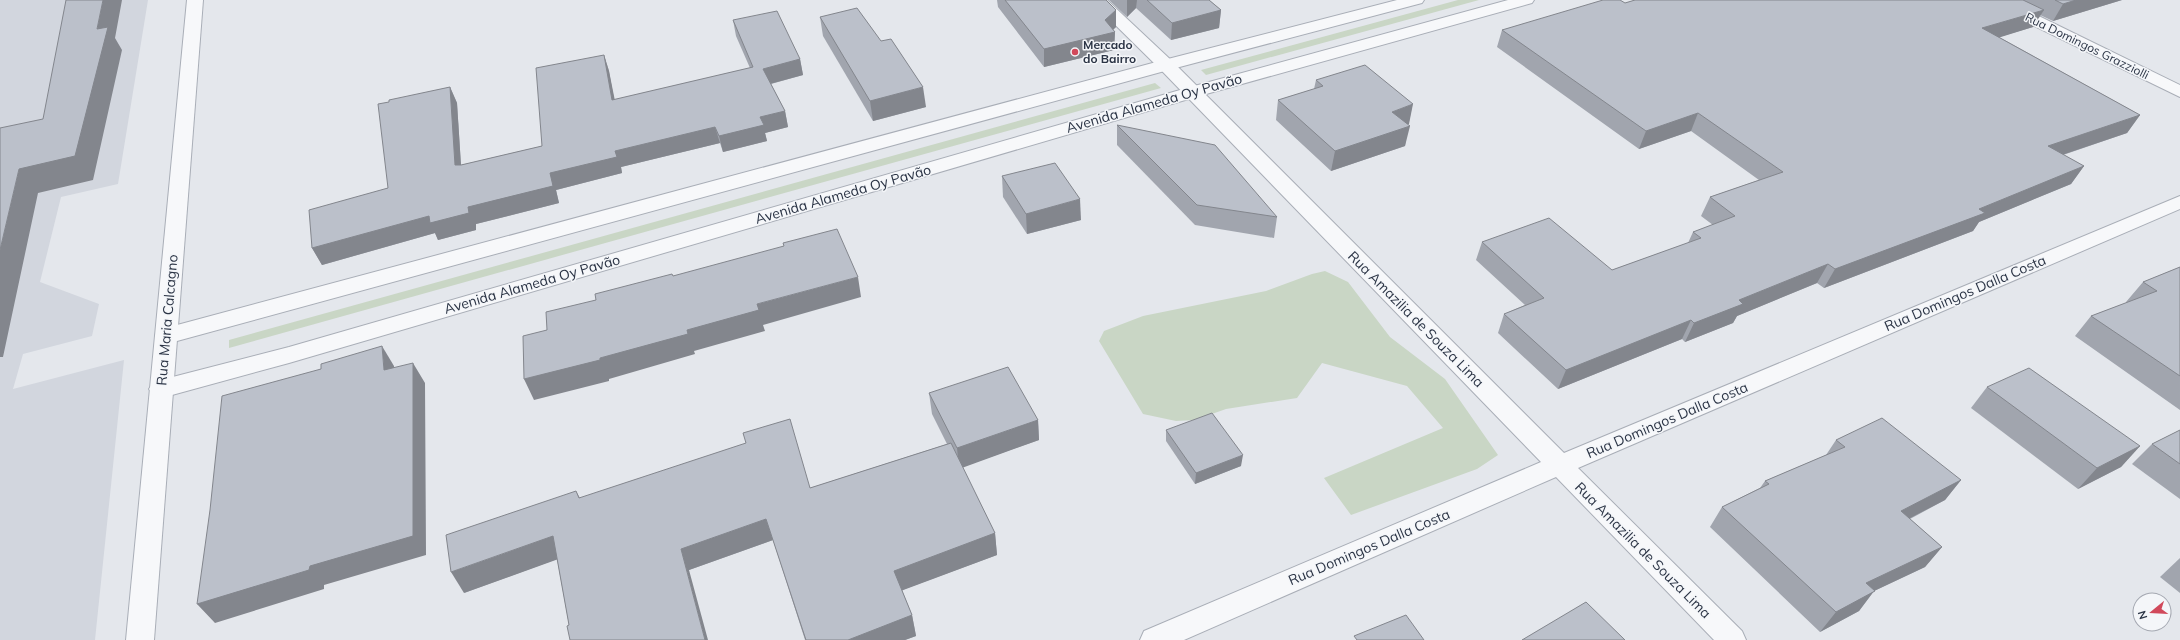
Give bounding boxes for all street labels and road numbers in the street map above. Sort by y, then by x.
street label: Rua Domingos Grazziolli [2023,9,2152,82]
street label: Avenida Alameda Oy Pavão [1064,69,1244,137]
street label: Avenida Alameda Oy Pavão [753,160,933,228]
street label: Rua Amazilia de Souza Lima [1344,247,1488,391]
street label: Avenida Alameda Oy Pavão [442,250,622,318]
street label: Rua Domingos Dalla Costa [1881,251,2049,335]
street label: Rua Maria Calcagno [152,254,182,386]
street label: Rua Domingos Dalla Costa [1583,378,1751,462]
street label: Rua Amazilia de Souza Lima [1571,478,1715,622]
street label: Rua Domingos Dalla Costa [1285,505,1453,589]

